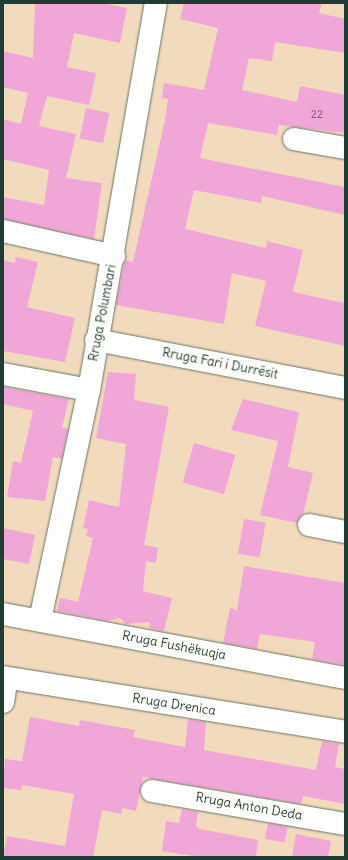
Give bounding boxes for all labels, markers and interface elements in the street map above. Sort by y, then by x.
house number: 22 [311,107,323,121]
street label: Rruga Polumbari [86,263,120,363]
street label: Rruga Fari i Durrësit [161,345,279,383]
street label: Rruga Fushëkuqja [121,628,227,664]
street label: Rruga Drenica [131,691,217,719]
street label: Rruga Anton Deda [194,790,304,824]

